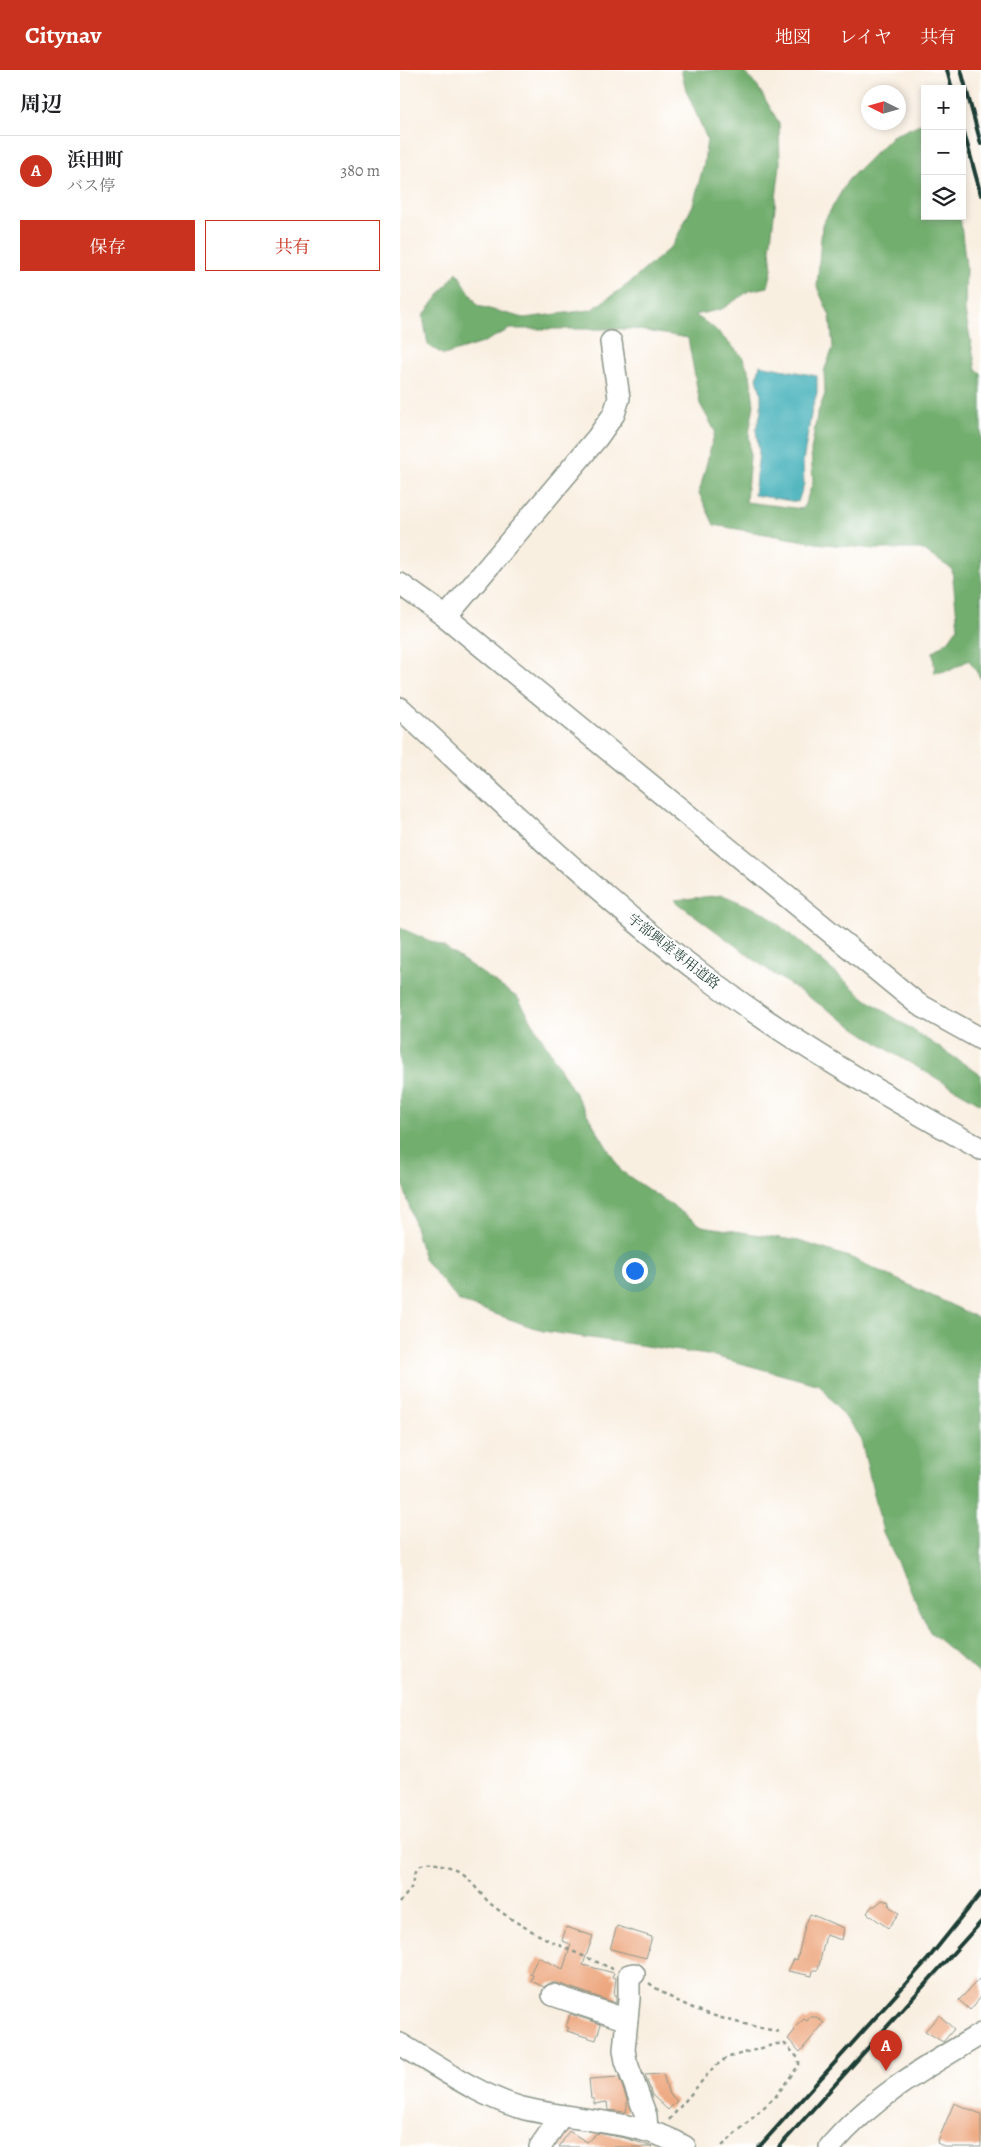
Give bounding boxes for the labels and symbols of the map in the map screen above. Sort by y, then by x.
north arrow [861,85,906,130]
street label: 宇部興産専用道路 [624,909,724,993]
your location [622,1258,648,1284]
pin: A [870,2030,902,2071]

